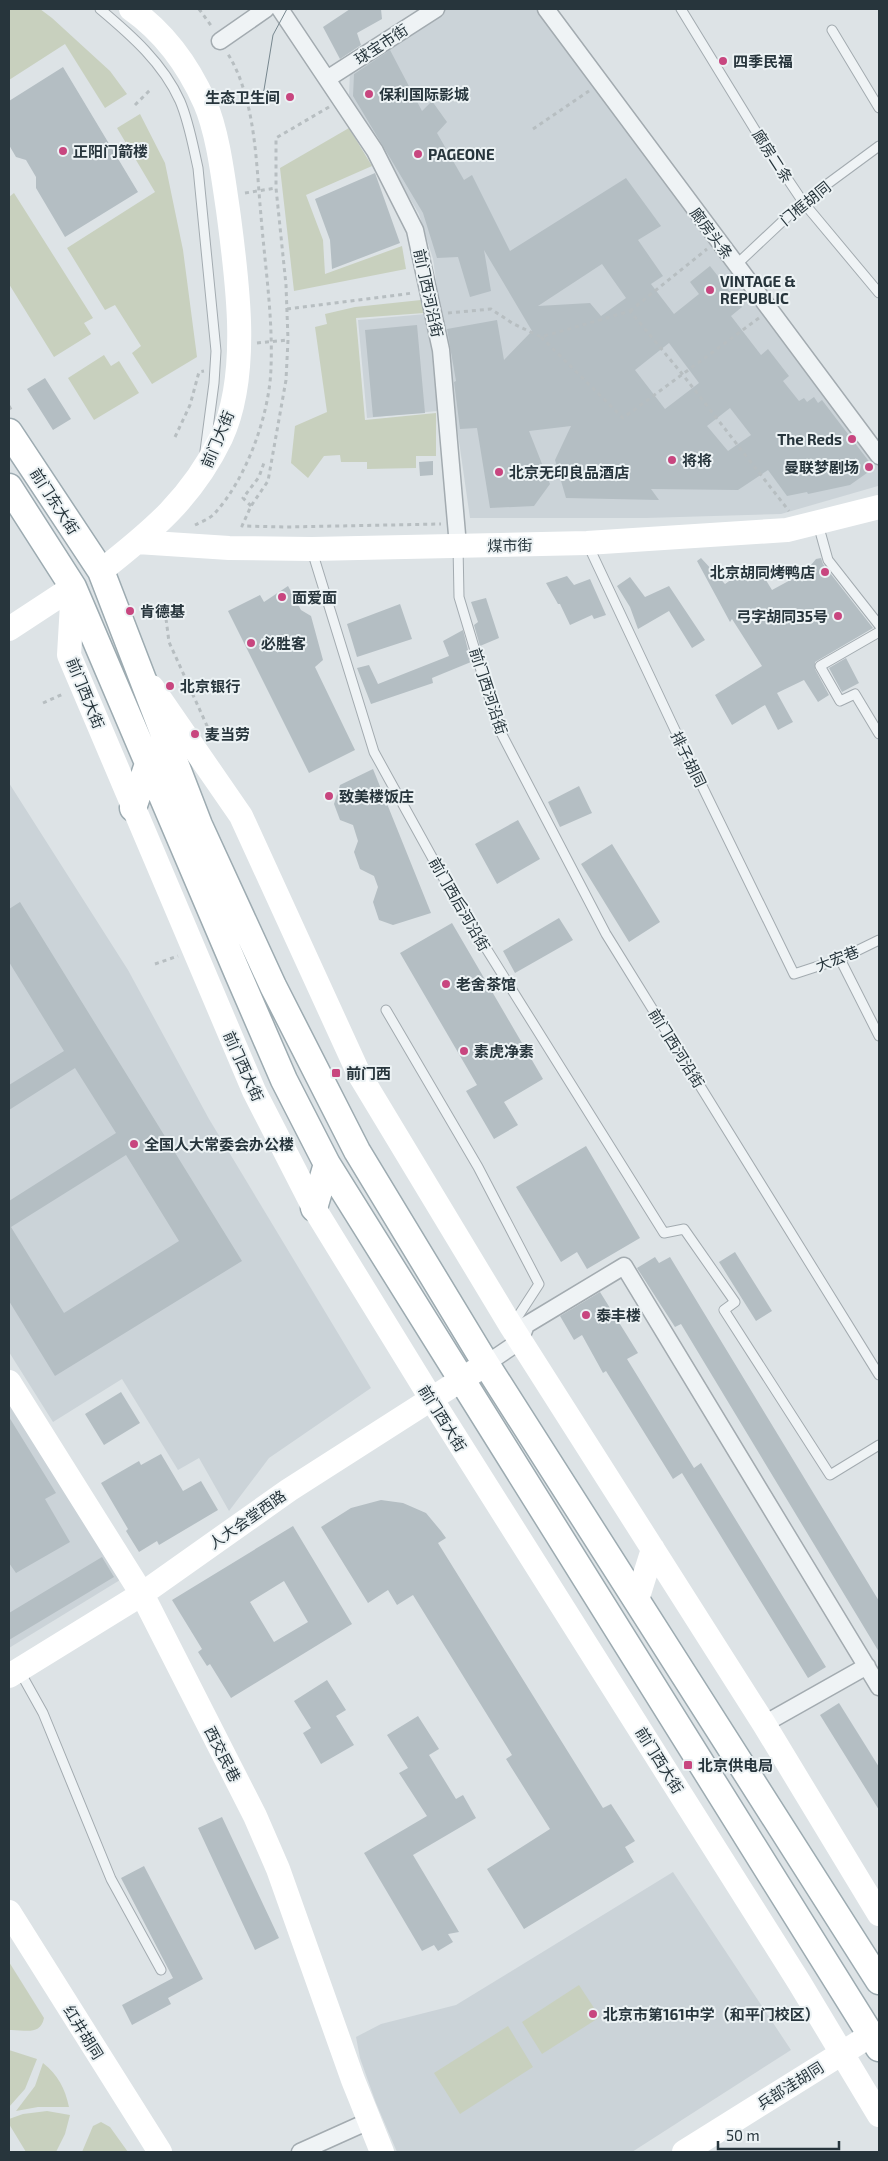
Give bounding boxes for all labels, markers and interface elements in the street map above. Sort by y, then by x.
street label: 球宝市街 [351,20,411,68]
place label: 四季民福 [733,52,793,70]
marker: 四季民福 [717,55,729,67]
place label: 保利国际影城 [379,85,469,103]
place label: 生态卫生间 [205,88,280,106]
marker: 保利国际影城 [363,88,375,100]
marker: 生态卫生间 [284,91,296,103]
street label: 廊房二条 [749,126,797,186]
place label: 正阳门箭楼 [73,142,148,160]
marker: 正阳门箭楼 [57,145,69,157]
place label: PAGEONE [428,145,495,163]
marker: PAGEONE [412,148,424,160]
street label: 门框胡同 [776,177,834,229]
street label: 廊房头条 [687,204,737,262]
street label: 前门西河沿街 [411,247,447,339]
place label: VINTAGE & REPUBLIC [720,272,796,307]
marker: VINTAGE & REPUBLIC [704,284,716,296]
street label: 前门大街 [197,408,237,470]
place label: The Reds [777,430,842,448]
marker: The Reds [846,433,858,445]
place label: 将将 [682,451,712,469]
marker: 将将 [666,454,678,466]
place label: 曼联梦剧场 [784,458,859,476]
marker: 曼联梦剧场 [863,461,875,473]
place label: 北京无印良品酒店 [509,463,629,481]
street label: 前门东大街 [27,465,83,537]
marker: 北京无印良品酒店 [493,466,505,478]
street label: 煤市街 [487,536,533,554]
place label: 北京胡同烤鸭店 [710,563,815,581]
marker: 北京胡同烤鸭店 [819,566,831,578]
place label: 面爱面 [292,588,337,606]
marker: 面爱面 [276,591,288,603]
place label: 肯德基 [140,602,185,620]
marker: 肯德基 [124,605,136,617]
place label: 弓字胡同35号 [736,607,828,625]
marker: 弓字胡同35号 [832,610,844,622]
place label: 必胜客 [261,634,306,652]
marker: 必胜客 [245,637,257,649]
street label: 前门西河沿街 [467,645,511,737]
street label: 前门西大街 [64,655,108,731]
place label: 北京银行 [180,677,240,695]
marker: 北京银行 [164,680,176,692]
place label: 麦当劳 [205,725,250,743]
marker: 麦当劳 [189,728,201,740]
street label: 排子胡同 [668,728,710,790]
place label: 致美楼饭庄 [339,787,414,805]
marker: 致美楼饭庄 [323,790,335,802]
street label: 前门西后河沿街 [426,854,494,954]
street label: 大宏巷 [813,942,861,974]
place label: 老舍茶馆 [456,975,516,993]
marker: 老舍茶馆 [440,978,452,990]
street label: 前门西河沿街 [646,1005,708,1091]
street label: 前门西大街 [221,1028,267,1104]
place label: 素虎净素 [474,1042,534,1060]
marker: 素虎净素 [458,1045,470,1057]
place label: 前门西 [346,1064,391,1082]
marker: 前门西 [330,1067,342,1079]
place label: 全国人大常委会办公楼 [144,1135,294,1153]
marker: 全国人大常委会办公楼 [128,1138,140,1150]
place label: 泰丰楼 [596,1306,641,1324]
marker: 泰丰楼 [580,1309,592,1321]
street label: 前门西大街 [415,1381,471,1455]
street label: 人大会堂西路 [205,1486,289,1552]
street label: 西交民巷 [201,1723,245,1785]
street label: 前门西大街 [632,1723,688,1797]
place label: 北京供电局 [698,1756,773,1774]
marker: 北京供电局 [682,1759,694,1771]
street label: 红井胡同 [60,2002,108,2062]
place label: 北京市第161中学（和平门校区） [603,2005,820,2023]
marker: 北京市第161中学（和平门校区） [587,2008,599,2020]
street label: 兵部洼胡同 [753,2057,827,2113]
scale bar [718,2118,839,2150]
text: 50 m [726,2126,760,2144]

